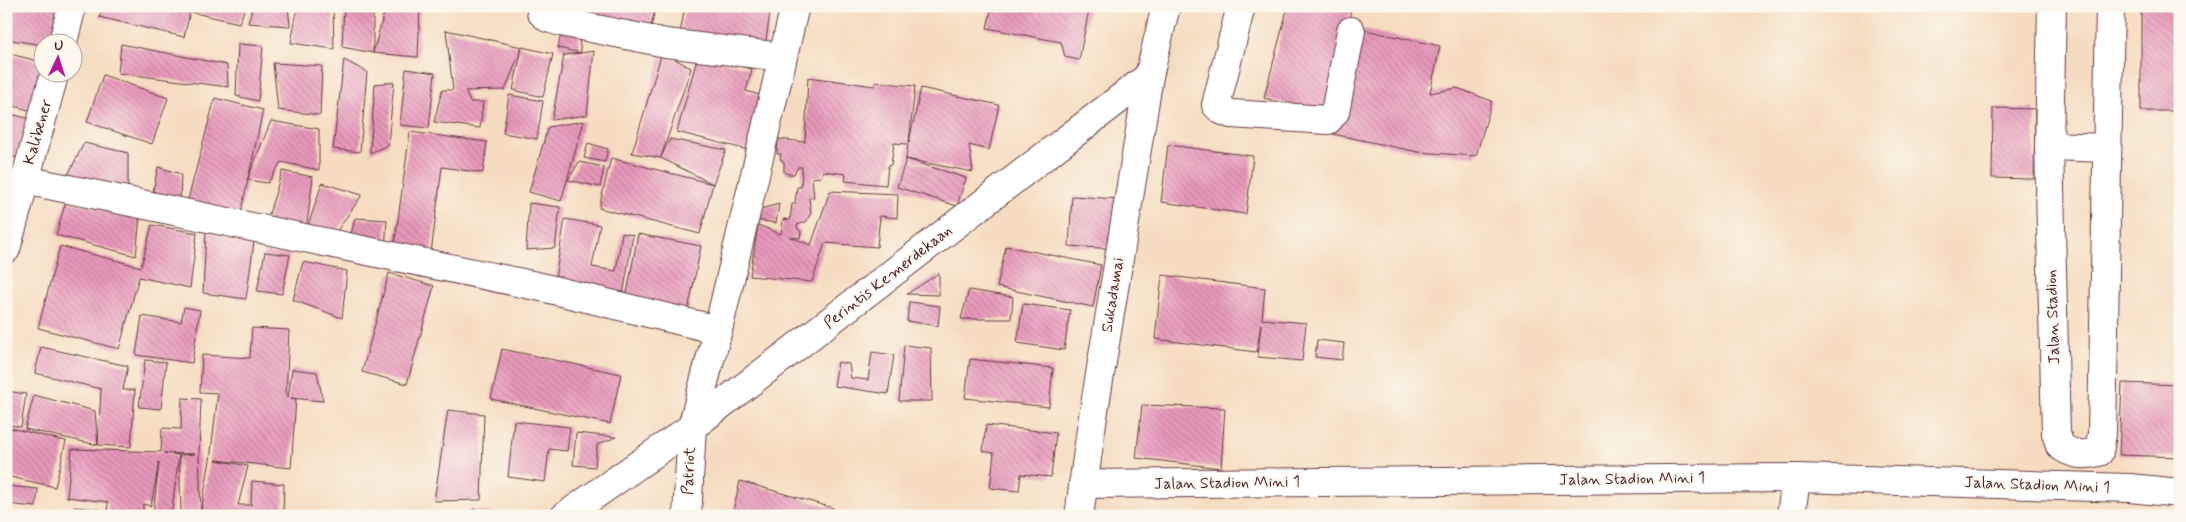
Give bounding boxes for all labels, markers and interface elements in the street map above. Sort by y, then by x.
north arrow [32,32,82,82]
text: U [54,37,64,55]
street label: Kalibener [19,97,57,167]
street label: Perintis Kemerdekaan [819,220,957,334]
street label: Sukadamai [1097,256,1129,334]
street label: Jalan Stadion [2041,269,2065,365]
street label: Patriot [677,446,701,496]
street label: Jalan Stadion Mini 1 [1559,467,1705,491]
street label: Jalan Stadion Mini 1 [1154,471,1300,495]
street label: Jalan Stadion Mini 1 [1964,472,2110,498]

